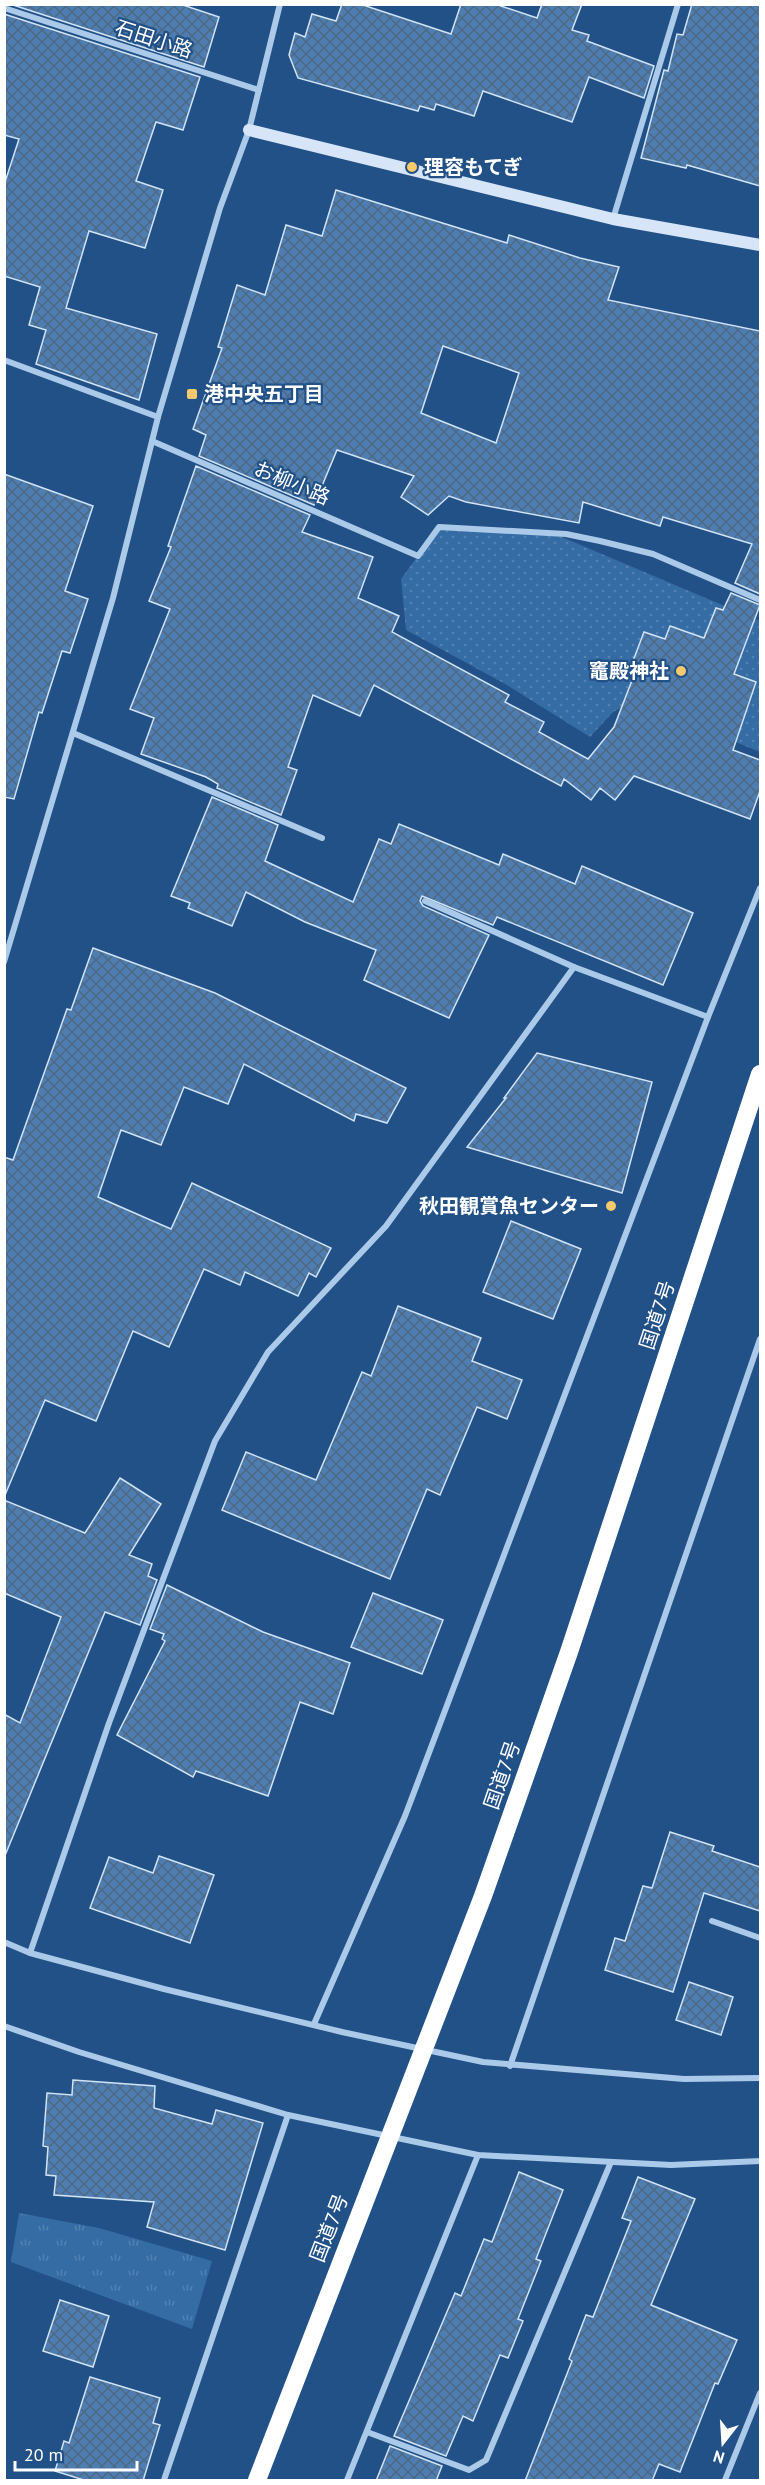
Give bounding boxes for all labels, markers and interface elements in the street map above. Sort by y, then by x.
street label: 石田小路 [112,14,196,64]
place label: 理容もてぎ [424,154,523,180]
marker: 理容もてぎ [405,160,419,174]
place label: 港中央五丁目 [204,381,324,407]
marker: 港中央五丁目 [185,387,199,401]
street label: お柳小路 [250,455,334,511]
place label: 竈殿神社 [589,658,669,684]
marker: 竈殿神社 [674,664,688,678]
place label: 秋田観賞魚センター [419,1193,599,1219]
marker: 秋田観賞魚センター [604,1199,618,1213]
street label: 国道7号 [634,1277,680,1353]
street label: 国道7号 [478,1737,526,1813]
street label: 国道7号 [304,2190,354,2266]
north arrow [693,2413,753,2473]
scale bar [15,2434,136,2472]
text: 20 m [24,2443,63,2466]
text: N [711,2446,727,2468]

